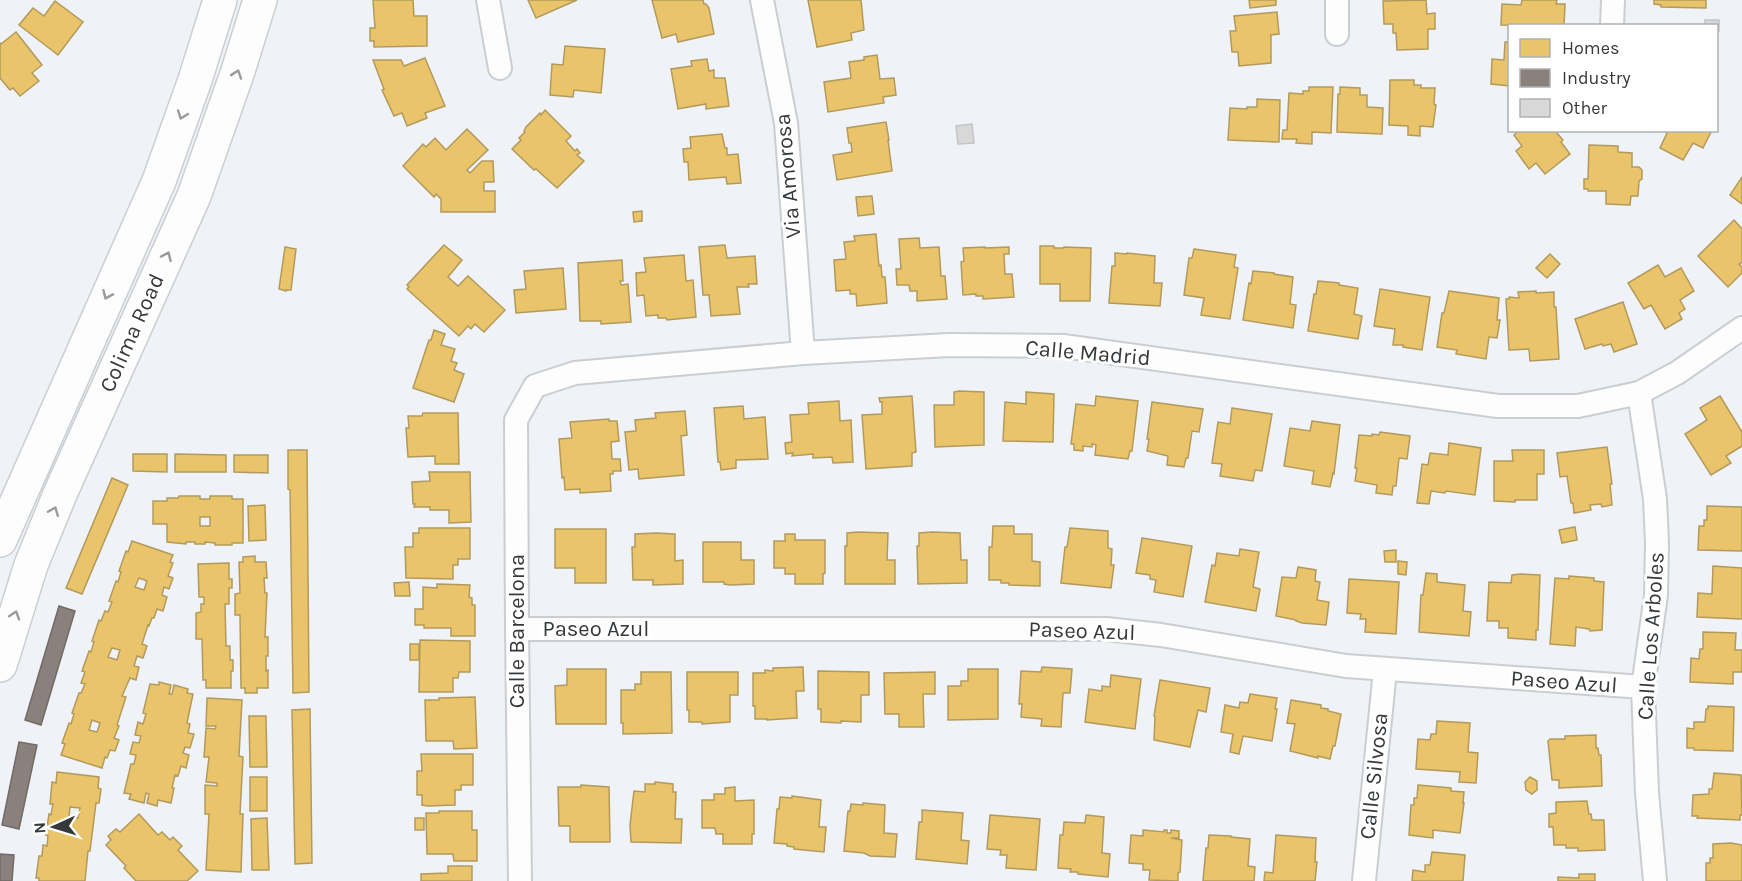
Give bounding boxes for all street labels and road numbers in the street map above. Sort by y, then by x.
street label: Via Amorosa [770,113,806,239]
street label: Colima Road [94,270,170,396]
street label: Calle Madrid [1024,335,1152,371]
street label: Calle Los Arboles [1632,551,1670,721]
street label: Calle Barcelona [504,554,530,708]
street label: Paseo Azul [543,616,649,642]
street label: Paseo Azul [1028,616,1136,646]
street label: Paseo Azul [1510,665,1618,699]
street label: Calle Silvosa [1354,711,1394,841]

